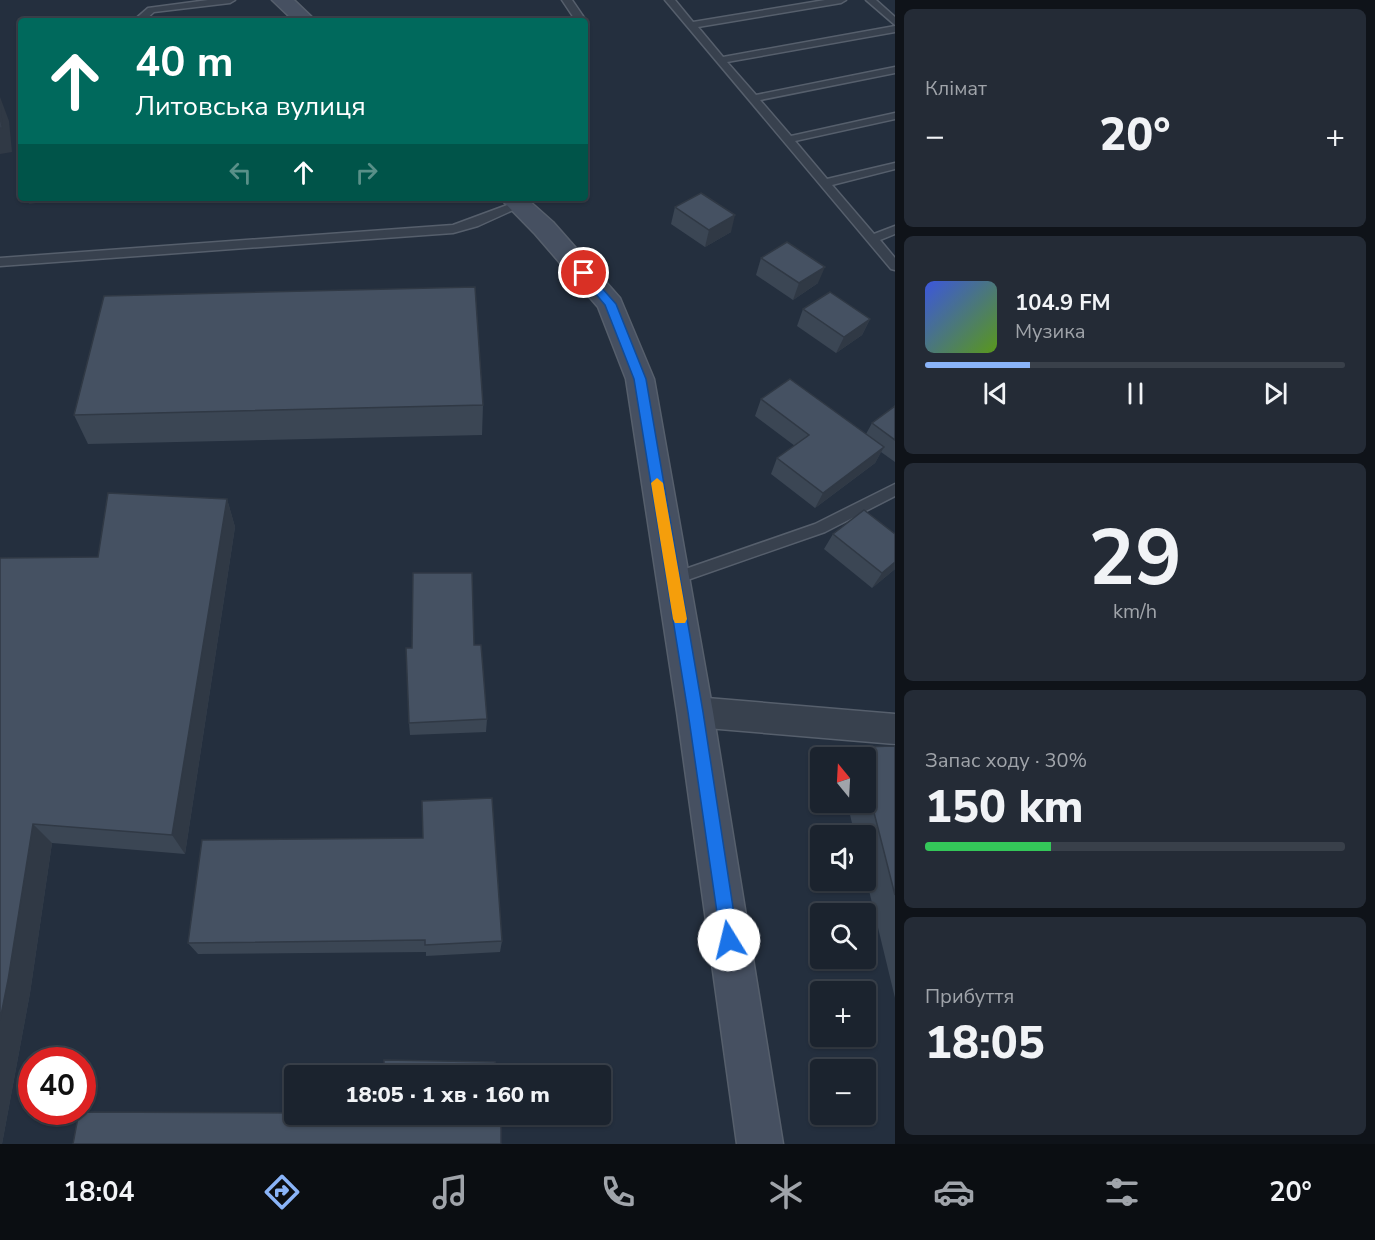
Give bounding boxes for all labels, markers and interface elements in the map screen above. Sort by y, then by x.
text: 40 m [135,34,234,91]
icon: ahead [36,42,114,120]
text: Клімат [925,75,987,102]
text: Литовська вулиця [135,88,366,125]
text: 20° [1099,105,1171,166]
text: − [925,114,945,159]
text: + [1325,114,1345,159]
icon: left [224,156,257,189]
icon: ahead [287,156,320,189]
icon: right [350,156,383,189]
pin [558,247,609,298]
icon: arrive [567,256,600,289]
text: 104.9 FM [1015,288,1111,318]
text: Музика [1015,318,1085,345]
icon: previous [979,377,1012,410]
icon: pause [1119,377,1152,410]
icon: next [1259,377,1292,410]
text: 29 [1088,505,1182,612]
text: km/h [1113,598,1157,625]
north arrow [810,747,876,813]
map controls [810,747,876,1125]
text: Запас ходу · 30% [925,747,1087,774]
text: 150 km [925,777,1084,838]
button: sound [810,825,876,891]
button: search [810,903,876,969]
position arrow [697,908,761,972]
button: + [810,981,876,1047]
text: Прибуття [925,983,1014,1010]
text: 18:05 [925,1013,1045,1074]
speed limit sign: 40 [18,1047,96,1125]
button: − [810,1059,876,1125]
text: 18:05 · 1 хв · 160 m [345,1080,550,1110]
icon: directions [261,1171,303,1213]
icon: music [429,1171,471,1213]
icon: phone [597,1171,639,1213]
icon: climate [765,1171,807,1213]
icon: car [933,1171,975,1213]
icon: filters [1101,1171,1143,1213]
text: 18:04 [63,1174,135,1211]
text: 20° [1269,1174,1312,1211]

